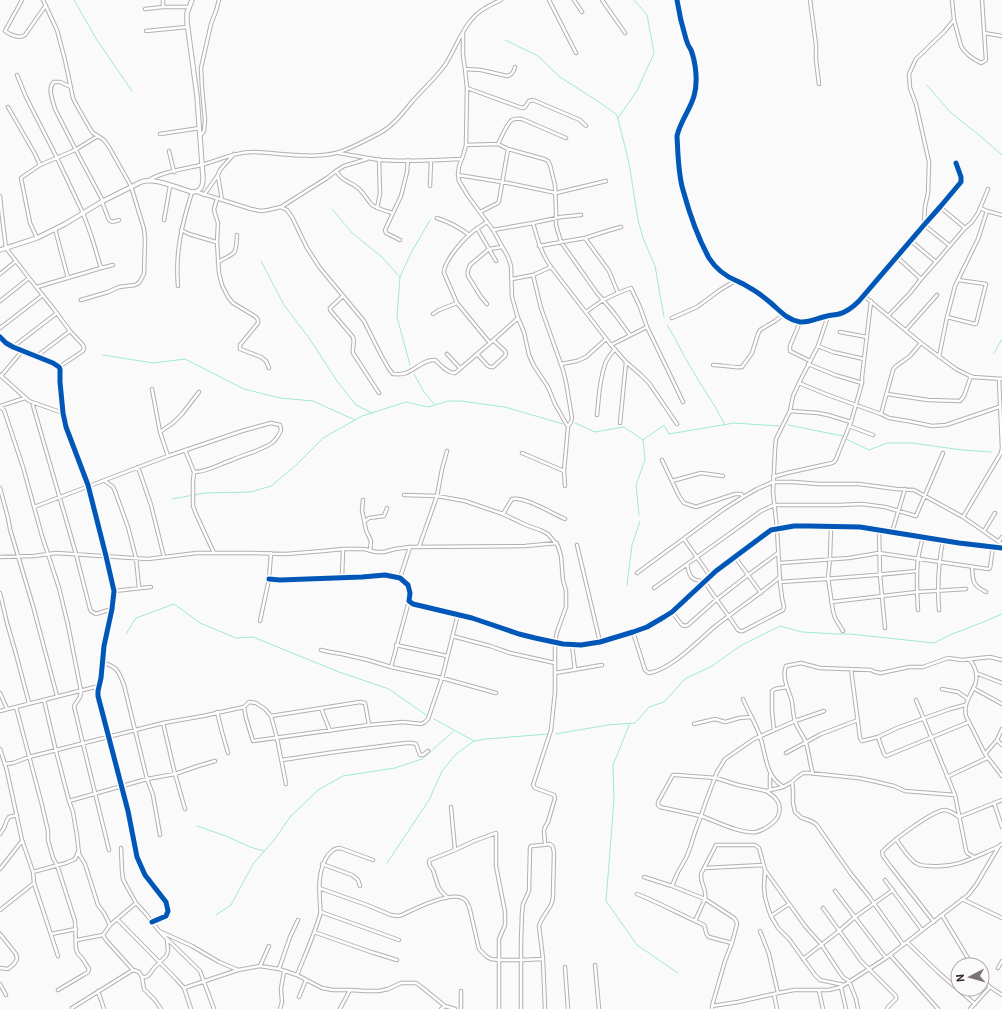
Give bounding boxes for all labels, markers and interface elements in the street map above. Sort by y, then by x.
north arrow [950,957,990,997]
text: N [954,973,967,983]

